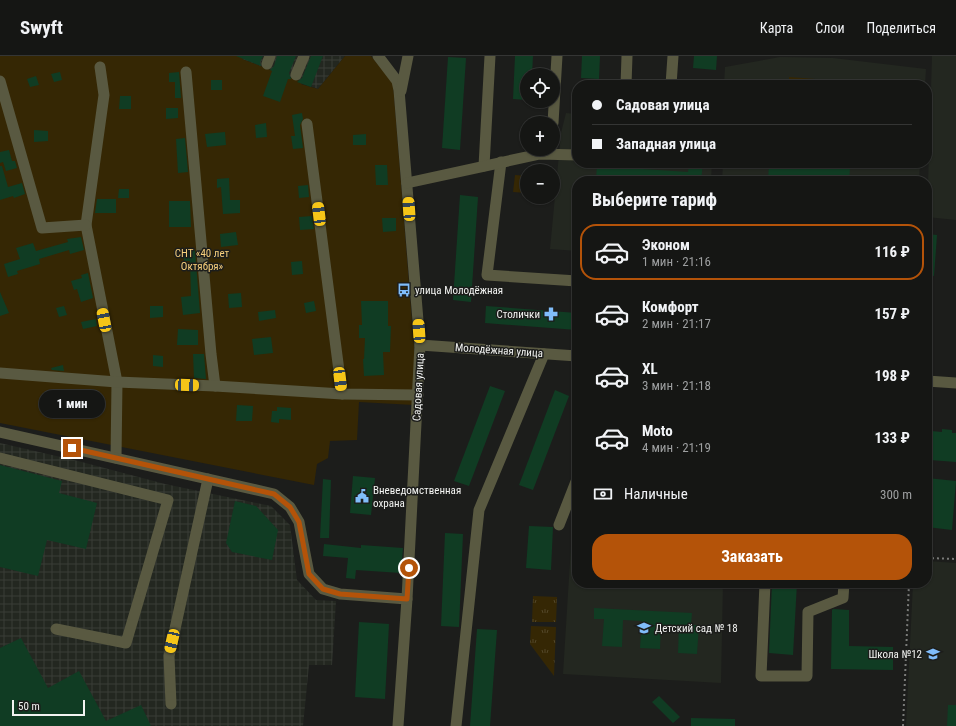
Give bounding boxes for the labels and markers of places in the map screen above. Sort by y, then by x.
bus stop icon: улица Молодёжная [396,282,412,298]
place label: улица Молодёжная [415,284,503,297]
pharmacy icon: Столички [543,306,559,322]
place label: Столички [496,308,540,321]
place label: Вневедомственная охрана [373,484,461,510]
public building icon: Вневедомственная охрана [354,488,370,504]
school or university icon: Детский сад № 18 [636,620,652,636]
place label: Детский сад № 18 [655,622,738,635]
school or university icon: Школа №12 [925,646,941,662]
place label: Школа №12 [868,648,922,661]

